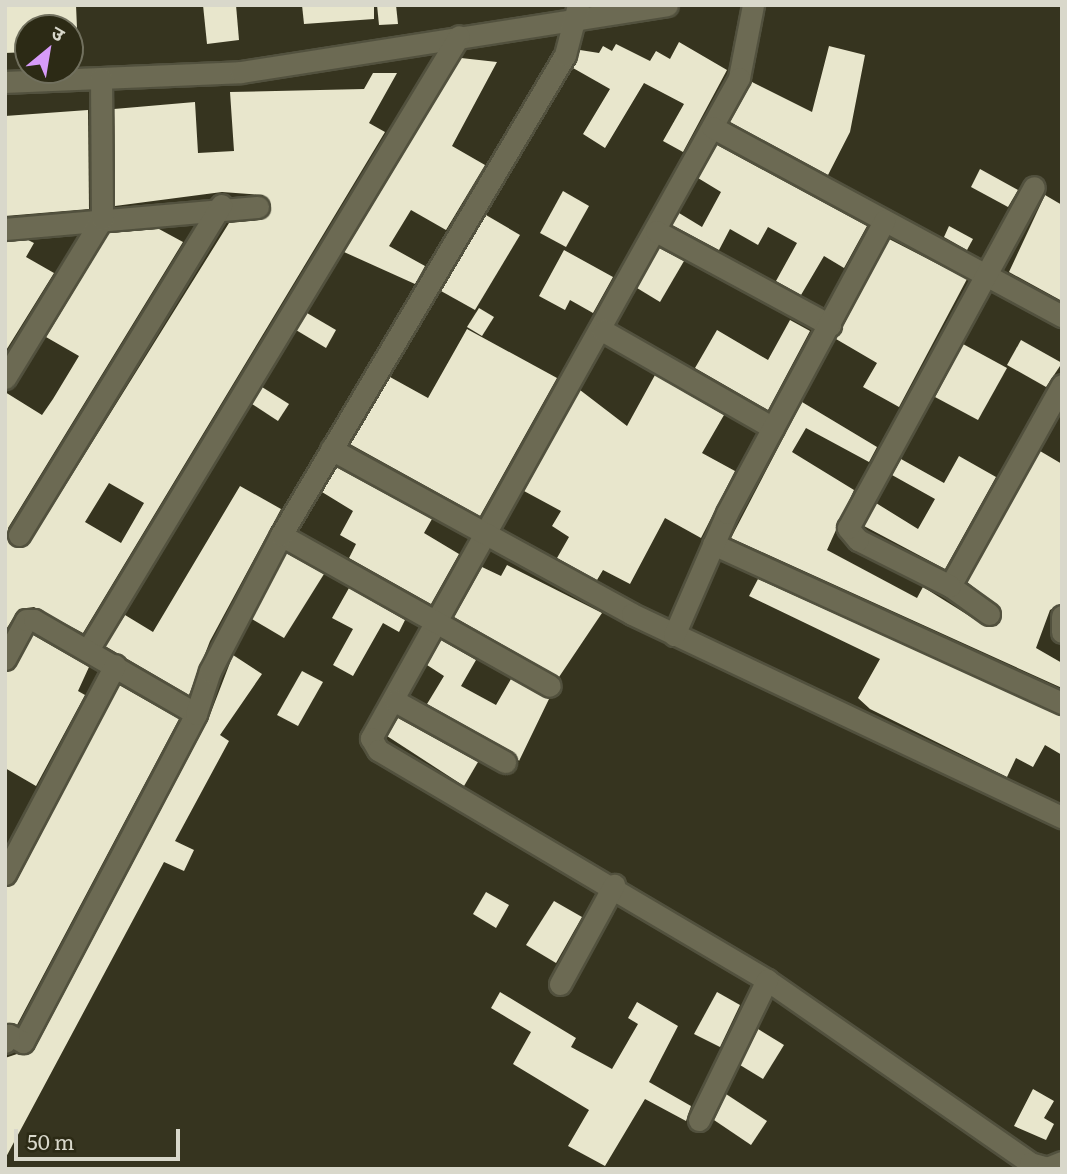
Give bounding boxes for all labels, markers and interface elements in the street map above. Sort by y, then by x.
north arrow [14,14,84,84]
text: उ [47,18,70,47]
scale bar [18,1114,184,1158]
text: 50 m [27,1125,74,1156]

